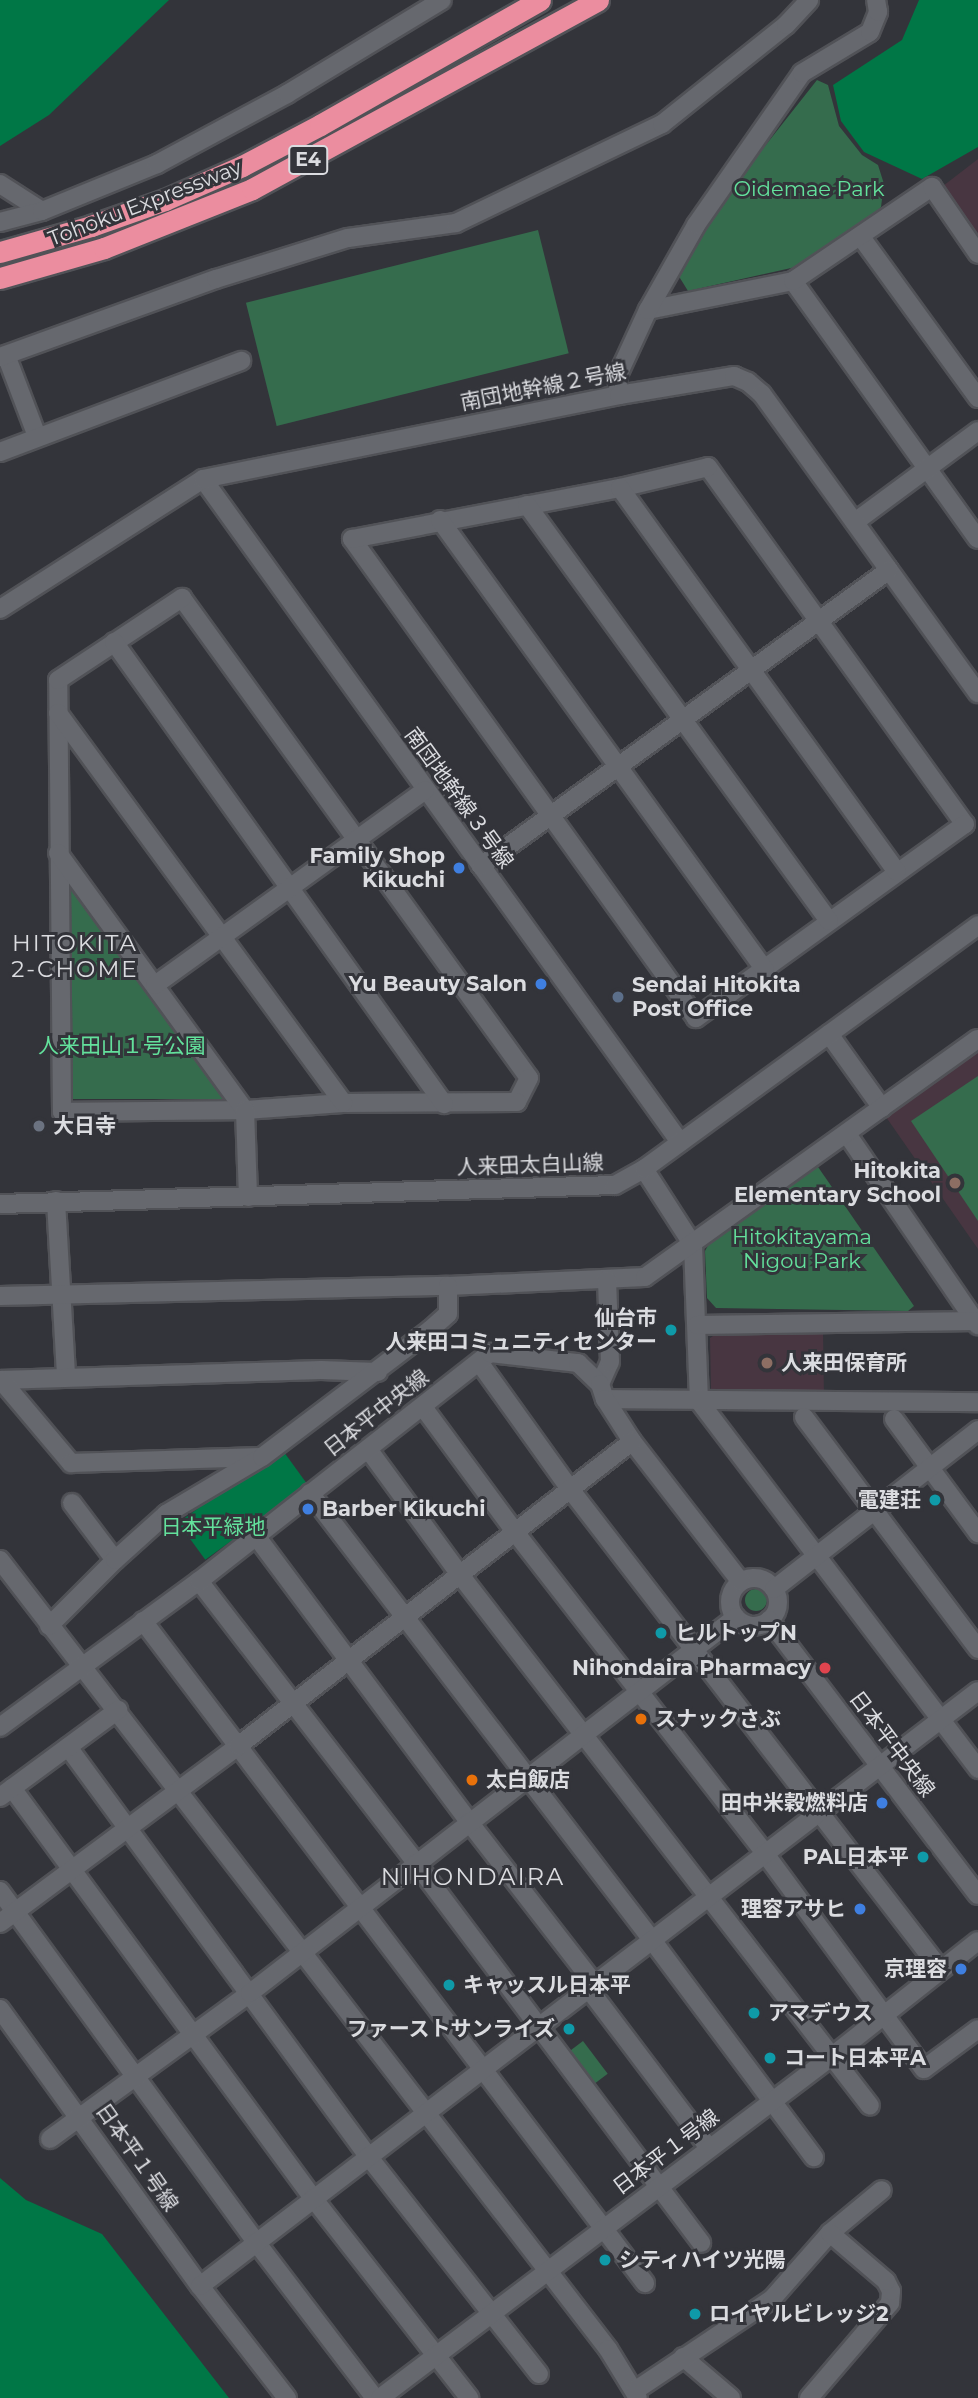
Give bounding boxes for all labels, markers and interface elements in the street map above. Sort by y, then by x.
road number: E4 [287,144,329,176]
street label: Tohoku Expressway [45,154,245,252]
park label: Oidemae Park [733,176,885,202]
street label: 南団地幹線２号線 [458,359,628,415]
street label: 南団地幹線３号線 [399,723,519,873]
place label: Family Shop Kikuchi [310,843,445,893]
marker: Family Shop Kikuchi [451,860,467,876]
district label: HITOKITA 2-CHOME [12,929,138,983]
place label: Yu Beauty Salon [349,971,527,997]
place label: Sendai Hitokita Post Office [632,972,801,1022]
marker: Yu Beauty Salon [533,976,549,992]
marker: Sendai Hitokita Post Office [610,989,626,1005]
park label: 人来田山１号公園 [38,1033,206,1059]
place label: 大日寺 [53,1113,116,1139]
marker: 大日寺 [31,1118,47,1134]
street label: 人来田太白山線 [456,1150,604,1180]
place label: Hitokita Elementary School [734,1158,941,1208]
marker: Hitokita Elementary School [947,1175,963,1191]
park label: Hitokitayama Nigou Park [732,1224,872,1274]
place label: 仙台市 人来田コミュニティセンター [384,1305,657,1355]
marker: 仙台市 人来田コミュニティセンター [663,1322,679,1338]
place label: 人来田保育所 [781,1350,907,1376]
marker: 人来田保育所 [759,1355,775,1371]
street label: 日本平中央線 [319,1364,433,1462]
place label: 電建荘 [858,1487,921,1513]
marker: 電建荘 [927,1492,943,1508]
place label: Barber Kikuchi [322,1496,486,1522]
marker: Barber Kikuchi [300,1501,316,1517]
park label: 日本平緑地 [161,1514,265,1540]
place label: ヒルトップN [675,1620,797,1646]
marker: ヒルトップN [653,1625,669,1641]
place label: Nihondaira Pharmacy [572,1655,811,1681]
marker: Nihondaira Pharmacy [817,1660,833,1676]
street label: 日本平中央線 [844,1686,940,1802]
place label: スナックさぶ [655,1706,781,1732]
marker: スナックさぶ [633,1711,649,1727]
place label: 太白飯店 [486,1767,570,1793]
marker: 太白飯店 [464,1772,480,1788]
place label: 田中米穀燃料店 [721,1790,868,1816]
marker: 田中米穀燃料店 [874,1795,890,1811]
place label: PAL日本平 [803,1844,909,1870]
marker: PAL日本平 [915,1849,931,1865]
district label: NIHONDAIRA [382,1863,564,1891]
place label: 理容アサヒ [741,1896,846,1922]
marker: 理容アサヒ [852,1901,868,1917]
place label: 京理容 [884,1956,947,1982]
marker: 京理容 [953,1961,969,1977]
place label: キャッスル日本平 [463,1972,631,1998]
marker: キャッスル日本平 [441,1977,457,1993]
place label: アマデウス [768,2000,873,2026]
marker: アマデウス [746,2005,762,2021]
place label: ファーストサンライズ [345,2016,555,2042]
marker: ファーストサンライズ [561,2021,577,2037]
place label: コート日本平A [784,2045,926,2071]
marker: コート日本平A [762,2050,778,2066]
street label: 日本平１号線 [91,2098,183,2216]
street label: 日本平１号線 [608,2104,724,2200]
place label: シティハイツ光陽 [619,2247,787,2273]
marker: シティハイツ光陽 [597,2252,613,2268]
place label: ロイヤルビレッジ2 [709,2301,889,2327]
marker: ロイヤルビレッジ2 [687,2306,703,2322]

